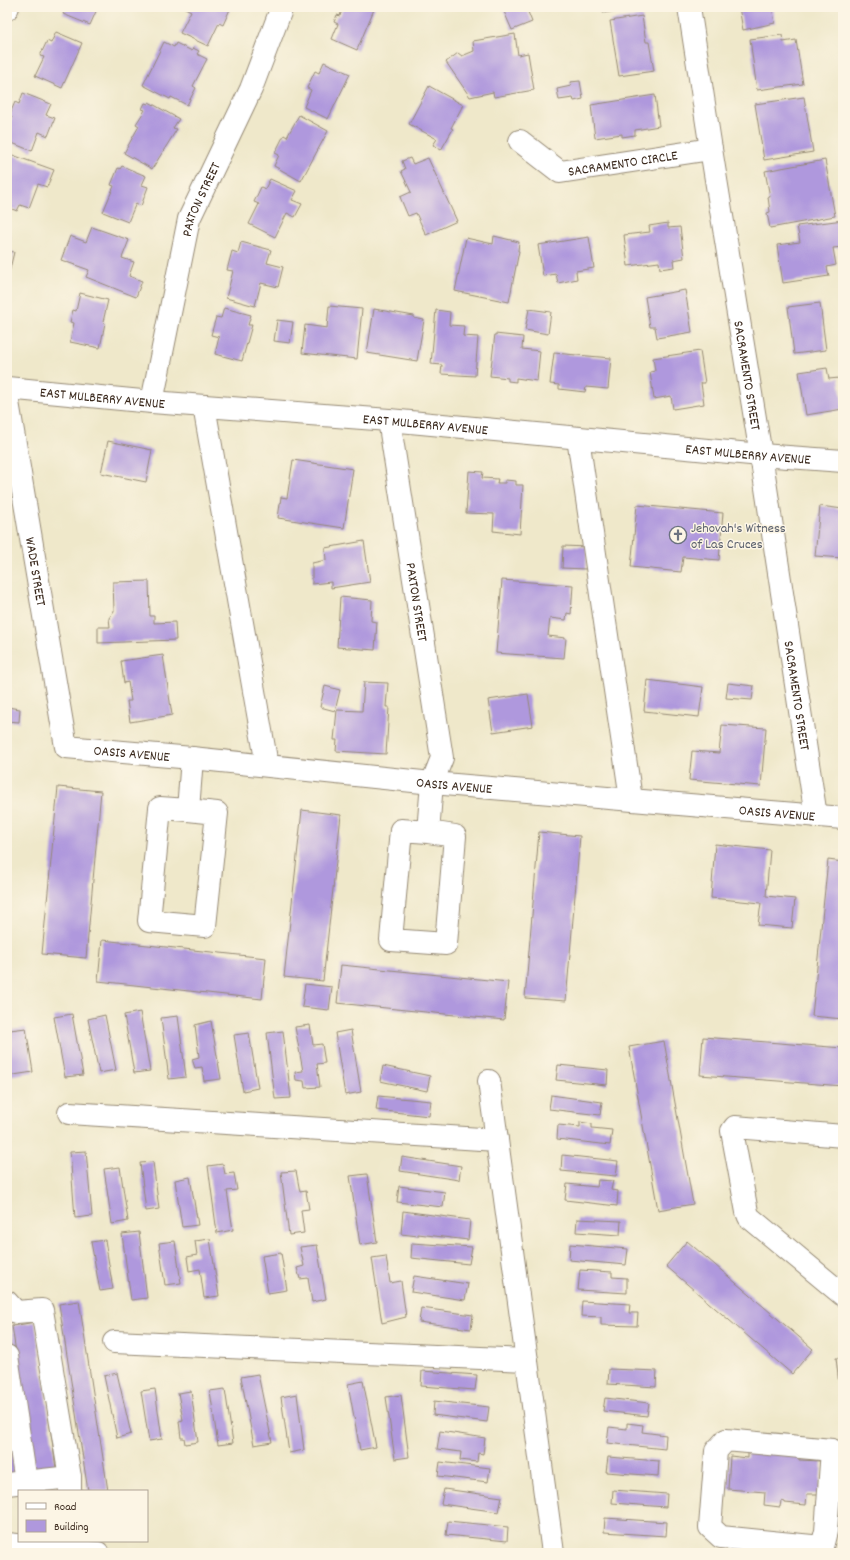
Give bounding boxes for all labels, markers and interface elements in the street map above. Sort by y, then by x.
street label: SACRAMENTO CIRCLE [567,146,680,183]
street label: PAXTON STREET [178,159,227,239]
street label: SACRAMENTO STREET [727,319,765,432]
street label: EAST MULBERRY AVENUE [39,383,166,415]
street label: EAST MULBERRY AVENUE [362,410,489,441]
street label: EAST MULBERRY AVENUE [684,440,812,471]
place label: Jehovah's Witness of Las Cruces [691,519,786,555]
church icon: Jehovah's Witness of Las Cruces [668,525,688,545]
street label: WADE STREET [19,536,50,608]
street label: PAXTON STREET [399,561,432,643]
street label: SACRAMENTO STREET [777,640,814,752]
street label: OASIS AVENUE [93,741,171,768]
street label: OASIS AVENUE [415,773,494,800]
street label: OASIS AVENUE [738,801,816,828]
legend [18,1490,148,1542]
text: Road [54,1499,76,1516]
text: Building [54,1519,89,1536]

